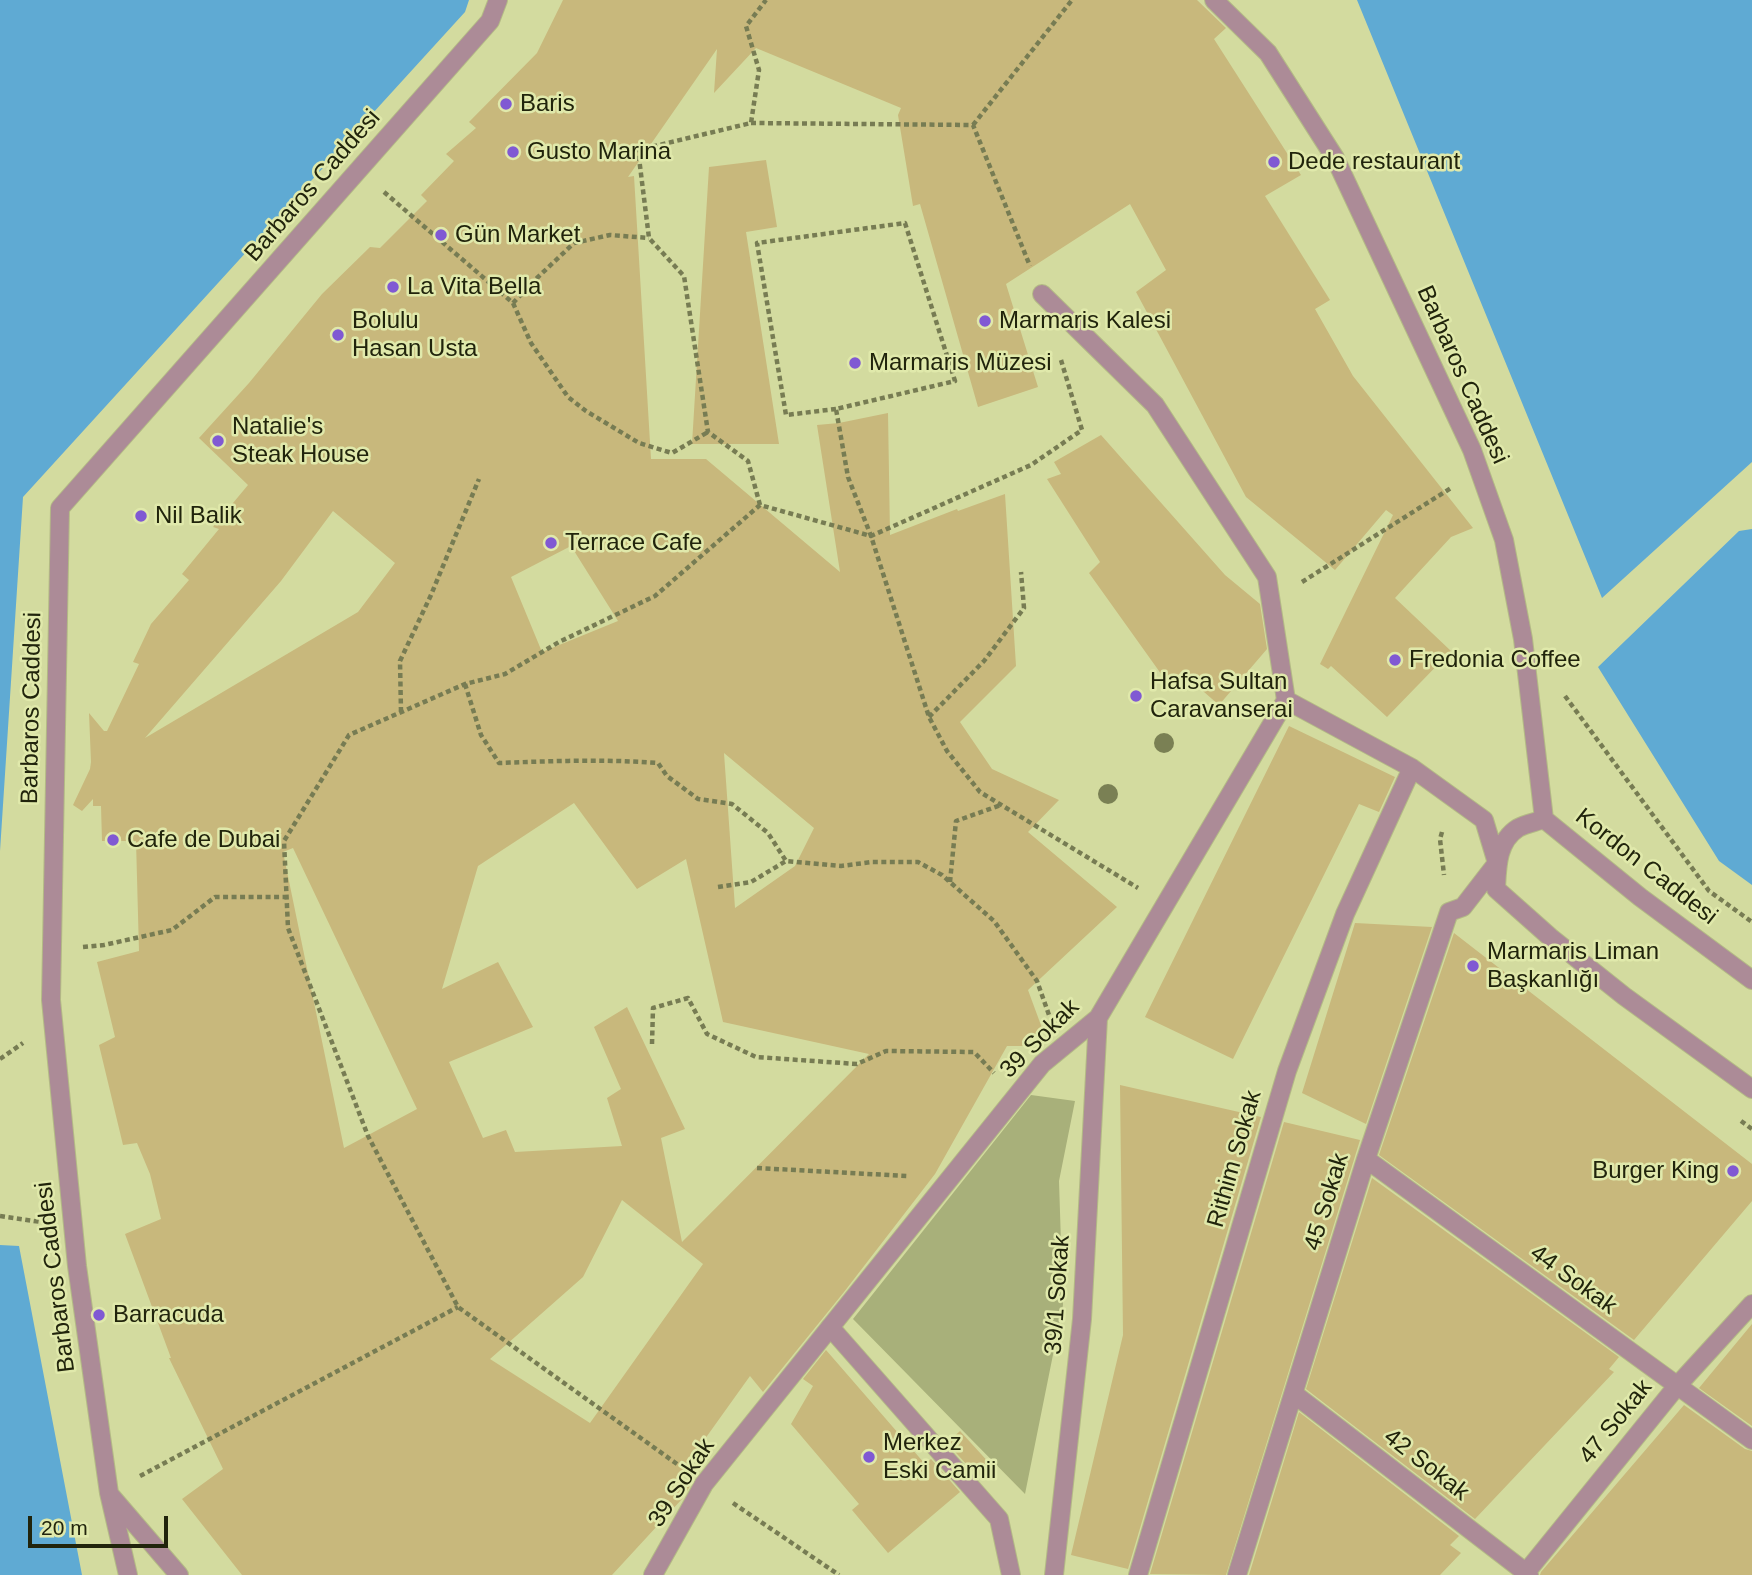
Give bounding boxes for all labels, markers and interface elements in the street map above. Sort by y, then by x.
place label: Baris [520,90,575,118]
marker: Baris [498,96,514,112]
street label: Barbaros Caddesi [239,104,387,268]
place label: Gusto Marina [527,138,671,166]
marker: Gusto Marina [505,144,521,160]
place label: Dede restaurant [1288,148,1460,176]
marker: Dede restaurant [1266,154,1282,170]
place label: Gün Market [455,221,580,249]
marker: Gün Market [433,227,449,243]
place label: La Vita Bella [407,273,541,301]
marker: La Vita Bella [385,279,401,295]
street label: Barbaros Caddesi [1410,281,1514,469]
place label: Bolulu Hasan Usta [352,307,477,363]
place label: Marmaris Kalesi [999,307,1171,335]
marker: Marmaris Kalesi [977,313,993,329]
marker: Bolulu Hasan Usta [330,327,346,343]
place label: Marmaris Müzesi [869,349,1052,377]
marker: Marmaris Müzesi [847,355,863,371]
place label: Natalie's Steak House [232,413,369,469]
marker: Natalie's Steak House [210,433,226,449]
place label: Nil Balik [155,502,242,530]
marker: Nil Balik [133,508,149,524]
place label: Terrace Cafe [565,529,702,557]
marker: Terrace Cafe [543,535,559,551]
street label: Barbaros Caddesi [16,612,48,804]
place label: Fredonia Coffee [1409,646,1581,674]
marker: Fredonia Coffee [1387,652,1403,668]
place label: Hafsa Sultan Caravanserai [1150,668,1293,724]
marker: Hafsa Sultan Caravanserai [1128,688,1144,704]
street label: Kordon Caddesi [1569,803,1723,931]
place label: Cafe de Dubai [127,826,280,854]
marker: Cafe de Dubai [105,832,121,848]
place label: Marmaris Liman Başkanlığı [1487,938,1659,994]
marker: Marmaris Liman Başkanlığı [1465,958,1481,974]
street label: 39 Sokak [994,993,1086,1085]
street label: Rithim Sokak [1202,1087,1268,1231]
street label: 45 Sokak [1299,1150,1355,1254]
place label: Burger King [1592,1157,1719,1185]
marker: Burger King [1725,1163,1741,1179]
street label: Barbaros Caddesi [30,1180,82,1374]
street label: 39/1 Sokak [1039,1234,1077,1356]
street label: 44 Sokak [1524,1239,1622,1321]
place label: Barracuda [113,1301,224,1329]
marker: Barracuda [91,1307,107,1323]
street label: 47 Sokak [1573,1374,1659,1470]
street label: 42 Sokak [1378,1423,1474,1507]
place label: Merkez Eski Camii [883,1429,996,1485]
street label: 39 Sokak [643,1433,721,1533]
marker: Merkez Eski Camii [861,1449,877,1465]
scale bar [32,1502,172,1546]
text: 20 m [41,1516,88,1539]

